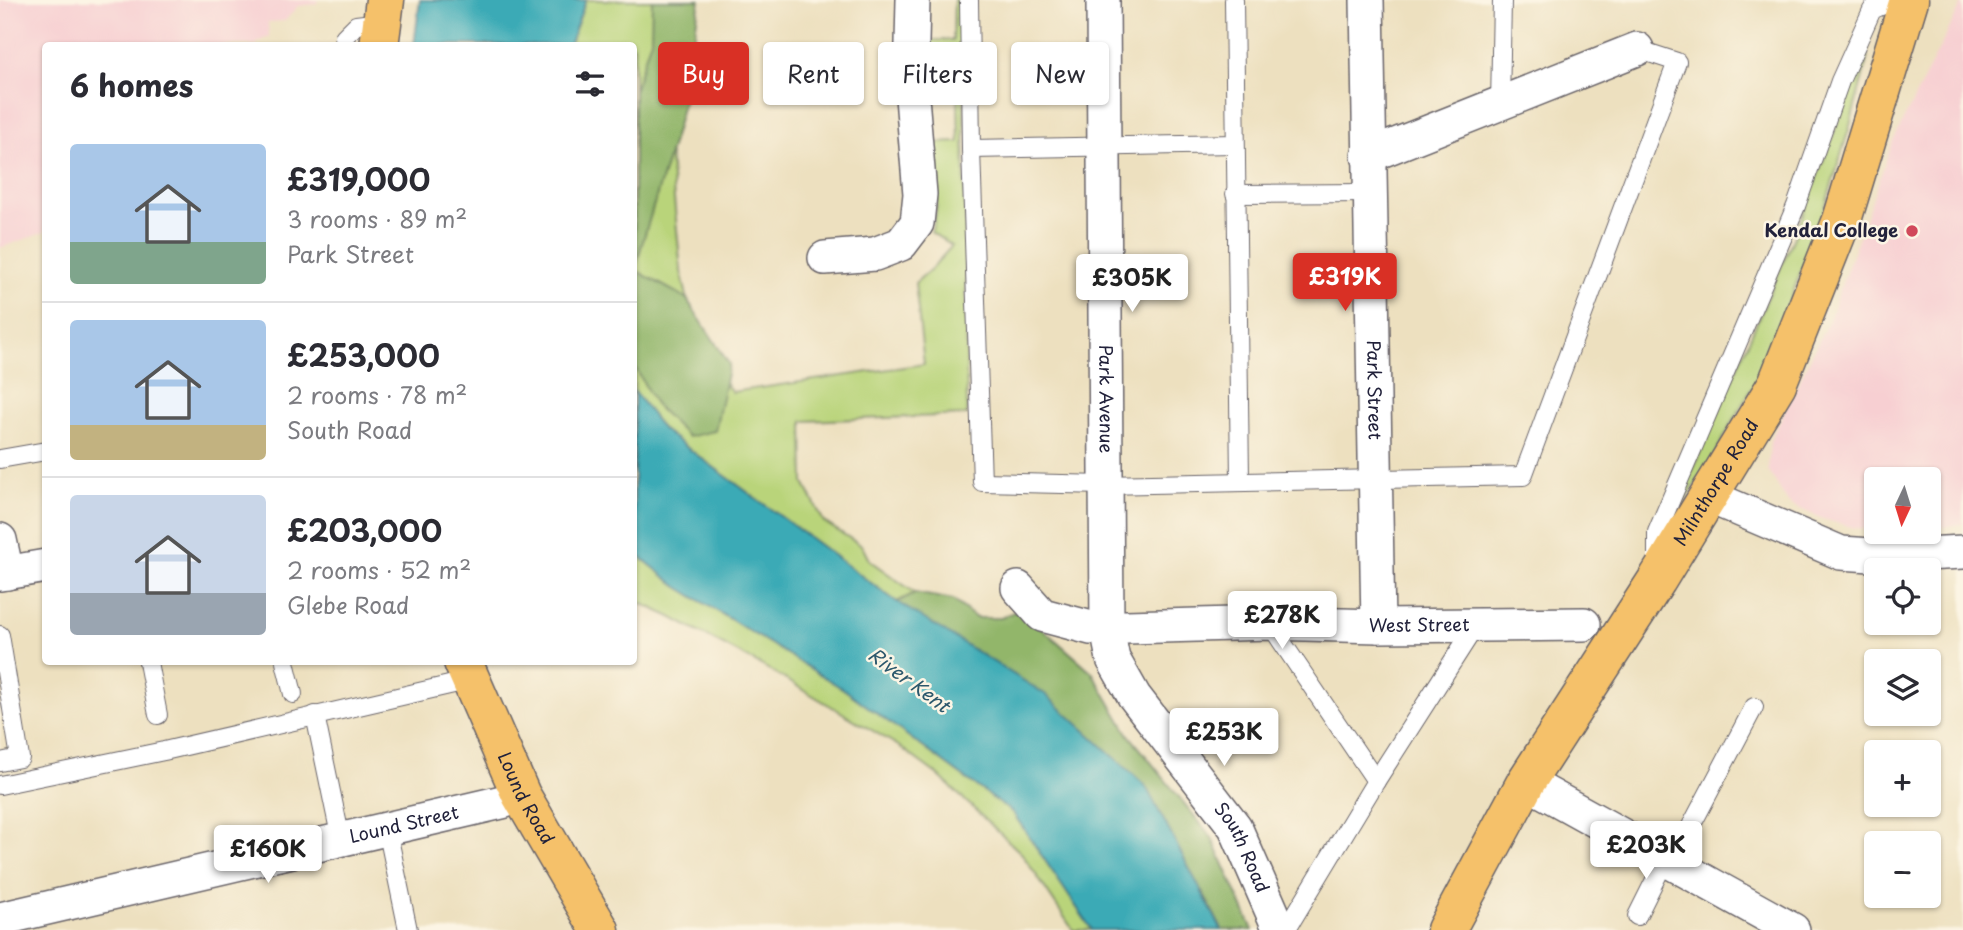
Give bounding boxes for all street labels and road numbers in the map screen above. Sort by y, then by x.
street label: Park Street [1361,340,1390,440]
street label: Park Avenue [1093,345,1121,454]
street label: Milnthorpe Road [1666,413,1764,551]
street label: West Street [1368,610,1470,638]
street label: Lound Road [492,747,562,849]
street label: South Road [1209,796,1277,896]
street label: Lound Street [346,798,461,849]

